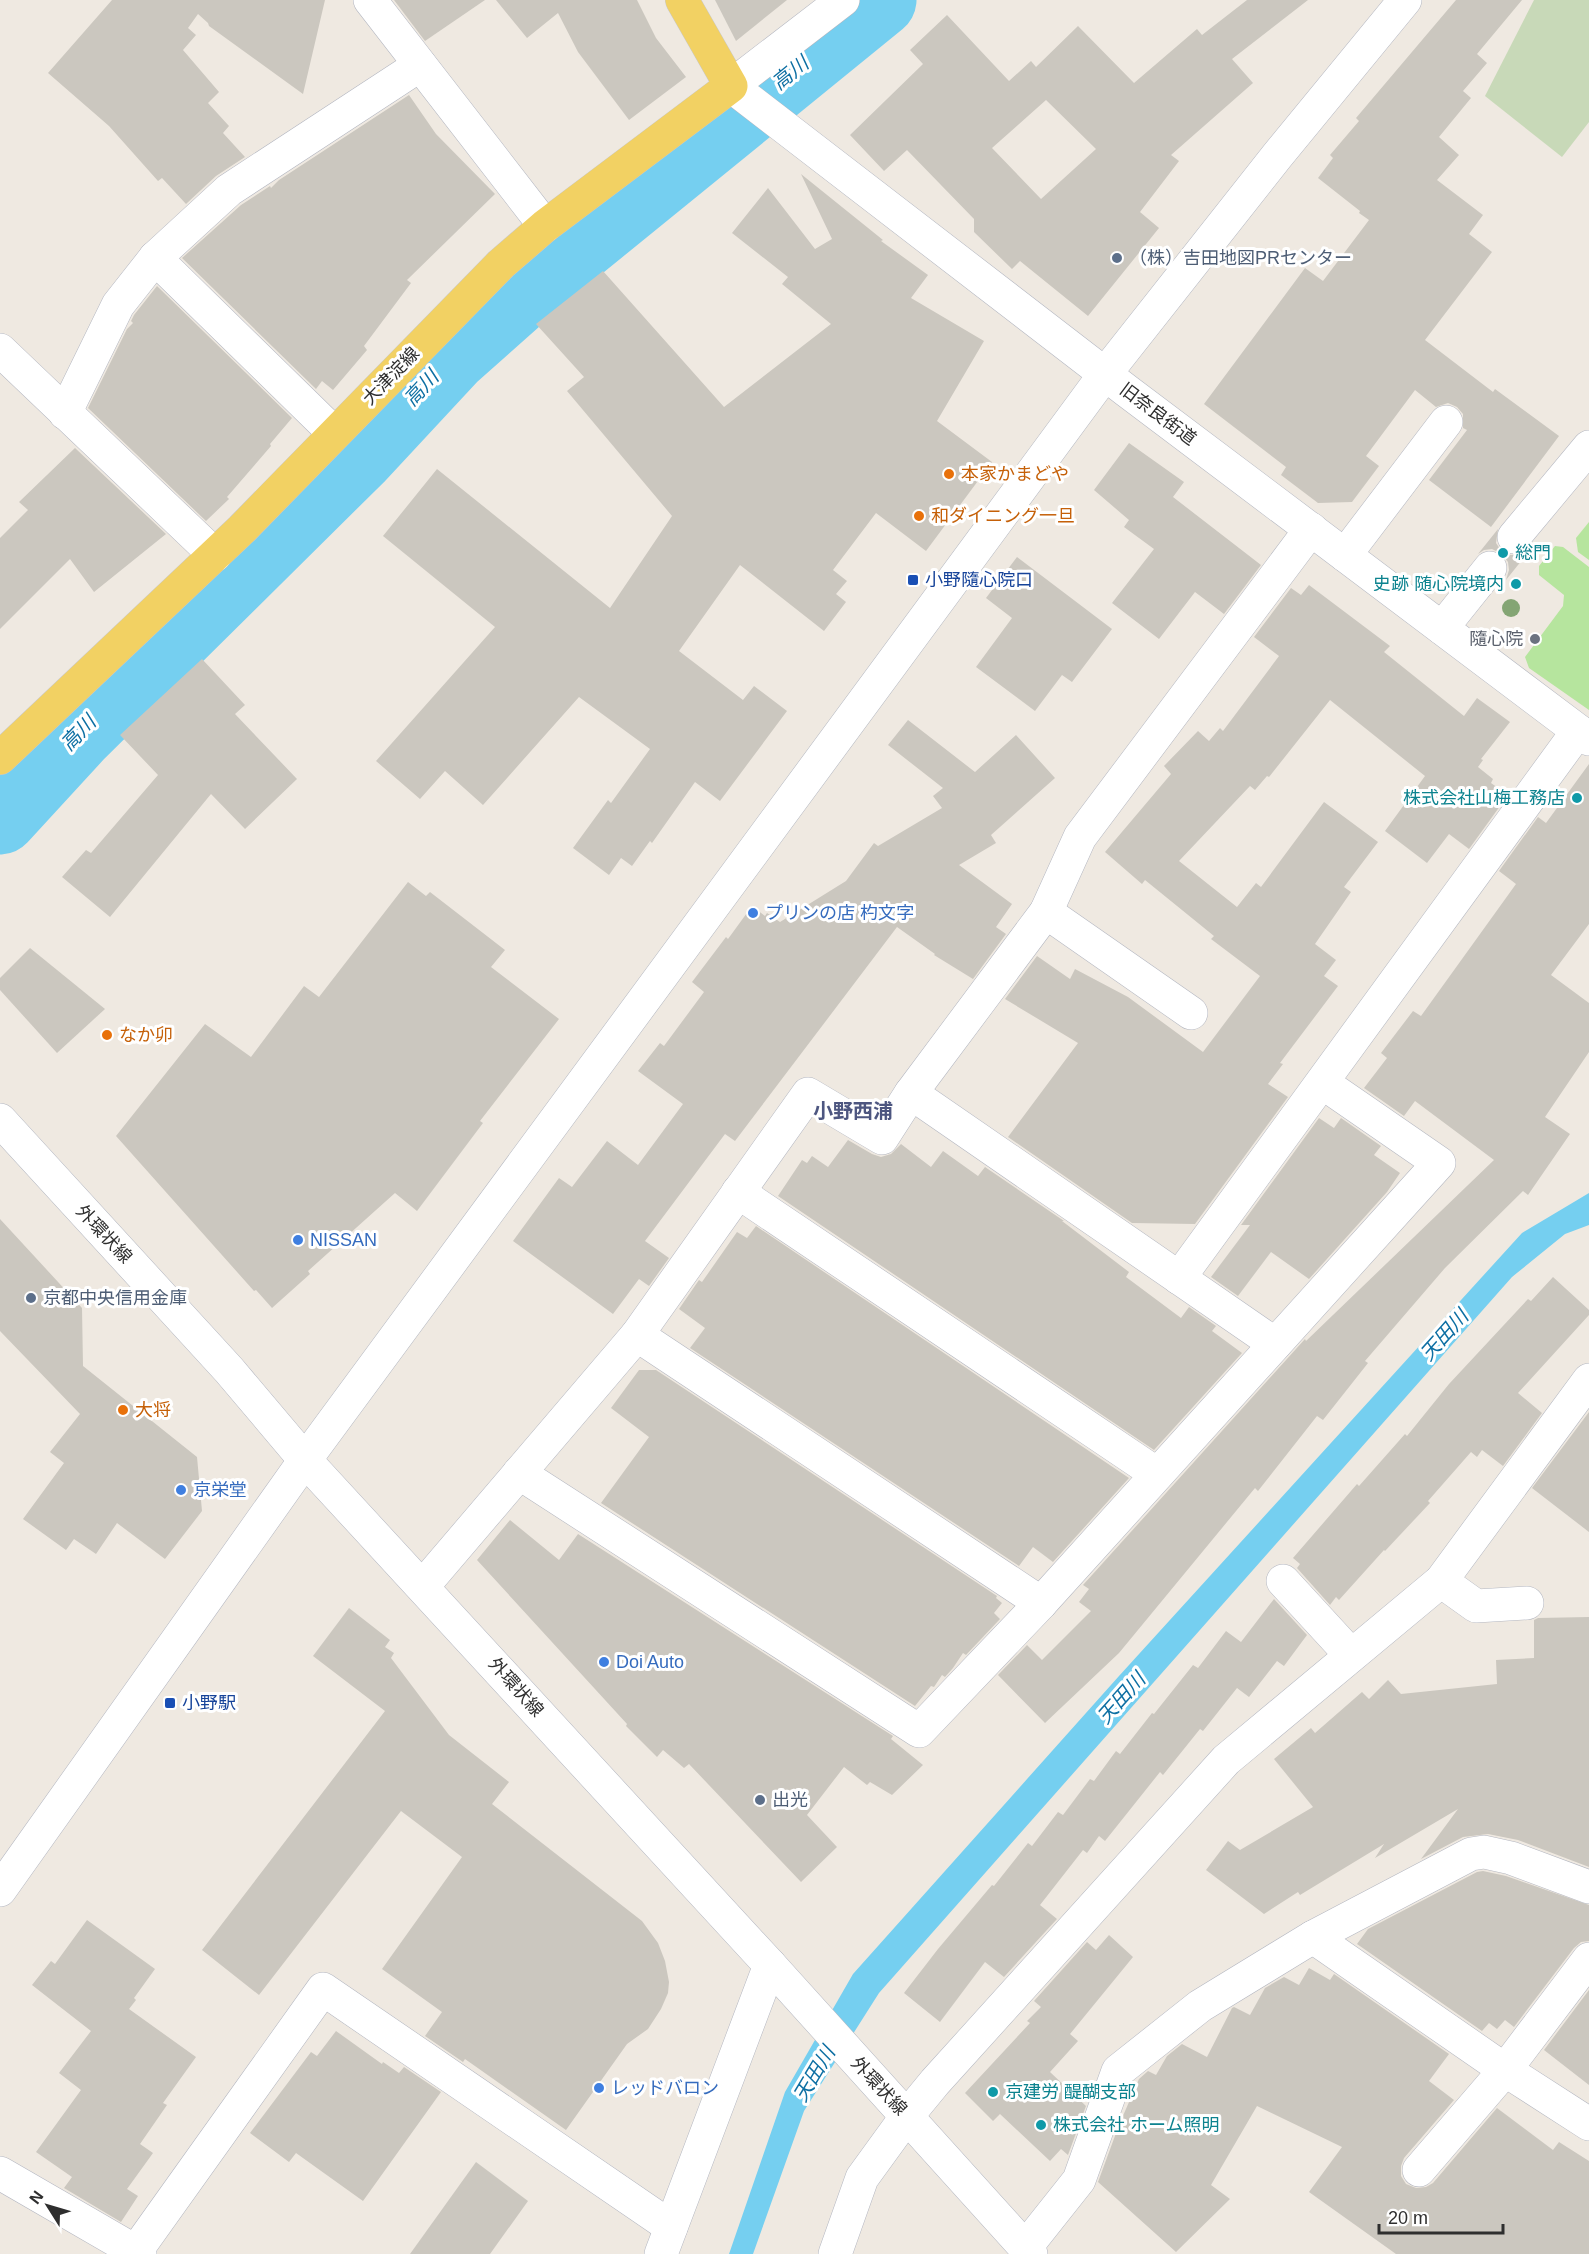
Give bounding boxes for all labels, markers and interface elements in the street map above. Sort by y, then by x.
water label: 高川 [768,51,814,94]
place label: （株）吉田地図PRセンター [1129,248,1352,268]
marker: （株）吉田地図PRセンター [1110,251,1124,265]
street label: 大津淀線 [359,343,423,409]
water label: 高川 [399,364,444,410]
street label: 旧奈良街道 [1116,379,1200,449]
place label: 本家かまどや [961,464,1069,484]
marker: 本家かまどや [942,467,956,481]
place label: 和ダイニング一旦 [931,506,1075,526]
marker: 和ダイニング一旦 [912,509,926,523]
place label: 総門 [1515,543,1551,563]
marker: 総門 [1496,546,1510,560]
place label: 小野隨心院口 [925,570,1033,590]
marker: 小野隨心院口 [906,573,920,587]
place label: 史跡 随心院境内 [1373,574,1504,594]
marker: 史跡 随心院境内 [1509,577,1523,591]
place label: 隨心院 [1469,629,1523,649]
marker: 隨心院 [1528,632,1542,646]
water label: 高川 [56,710,101,755]
place label: 株式会社山梅工務店 [1403,788,1565,808]
marker: 株式会社山梅工務店 [1570,791,1584,805]
place label: プリンの店 杓文字 [765,903,914,923]
marker: プリンの店 杓文字 [746,906,760,920]
place label: なか卯 [119,1025,173,1045]
marker: なか卯 [100,1028,114,1042]
district label: 小野西浦 [813,1100,893,1122]
street label: 外環状線 [72,1201,136,1267]
place label: NISSAN [310,1230,377,1250]
marker: NISSAN [291,1233,305,1247]
place label: 京都中央信用金庫 [43,1288,187,1308]
marker: 京都中央信用金庫 [24,1291,38,1305]
water label: 天田川 [1416,1304,1474,1365]
place label: 大将 [135,1400,171,1420]
marker: 大将 [116,1403,130,1417]
place label: 京栄堂 [193,1480,247,1500]
marker: 京栄堂 [174,1483,188,1497]
place label: Doi Auto [616,1652,684,1672]
street label: 外環状線 [484,1654,548,1720]
marker: Doi Auto [597,1655,611,1669]
water label: 天田川 [1093,1667,1151,1728]
place label: 小野駅 [182,1693,236,1713]
marker: 小野駅 [163,1696,177,1710]
place label: 出光 [772,1790,808,1810]
marker: 出光 [753,1793,767,1807]
water label: 天田川 [789,2041,840,2105]
street label: 外環状線 [847,2053,911,2119]
place label: レッドバロン [611,2078,719,2098]
marker: レッドバロン [592,2081,606,2095]
place label: 京建労 醍醐支部 [1005,2082,1136,2102]
marker: 京建労 醍醐支部 [986,2085,1000,2099]
place label: 株式会社 ホーム照明 [1053,2115,1219,2135]
marker: 株式会社 ホーム照明 [1034,2118,1048,2132]
north arrow [18,2176,78,2236]
text: N [26,2188,47,2207]
scale bar [1379,2197,1504,2235]
text: 20 m [1388,2208,1428,2228]

